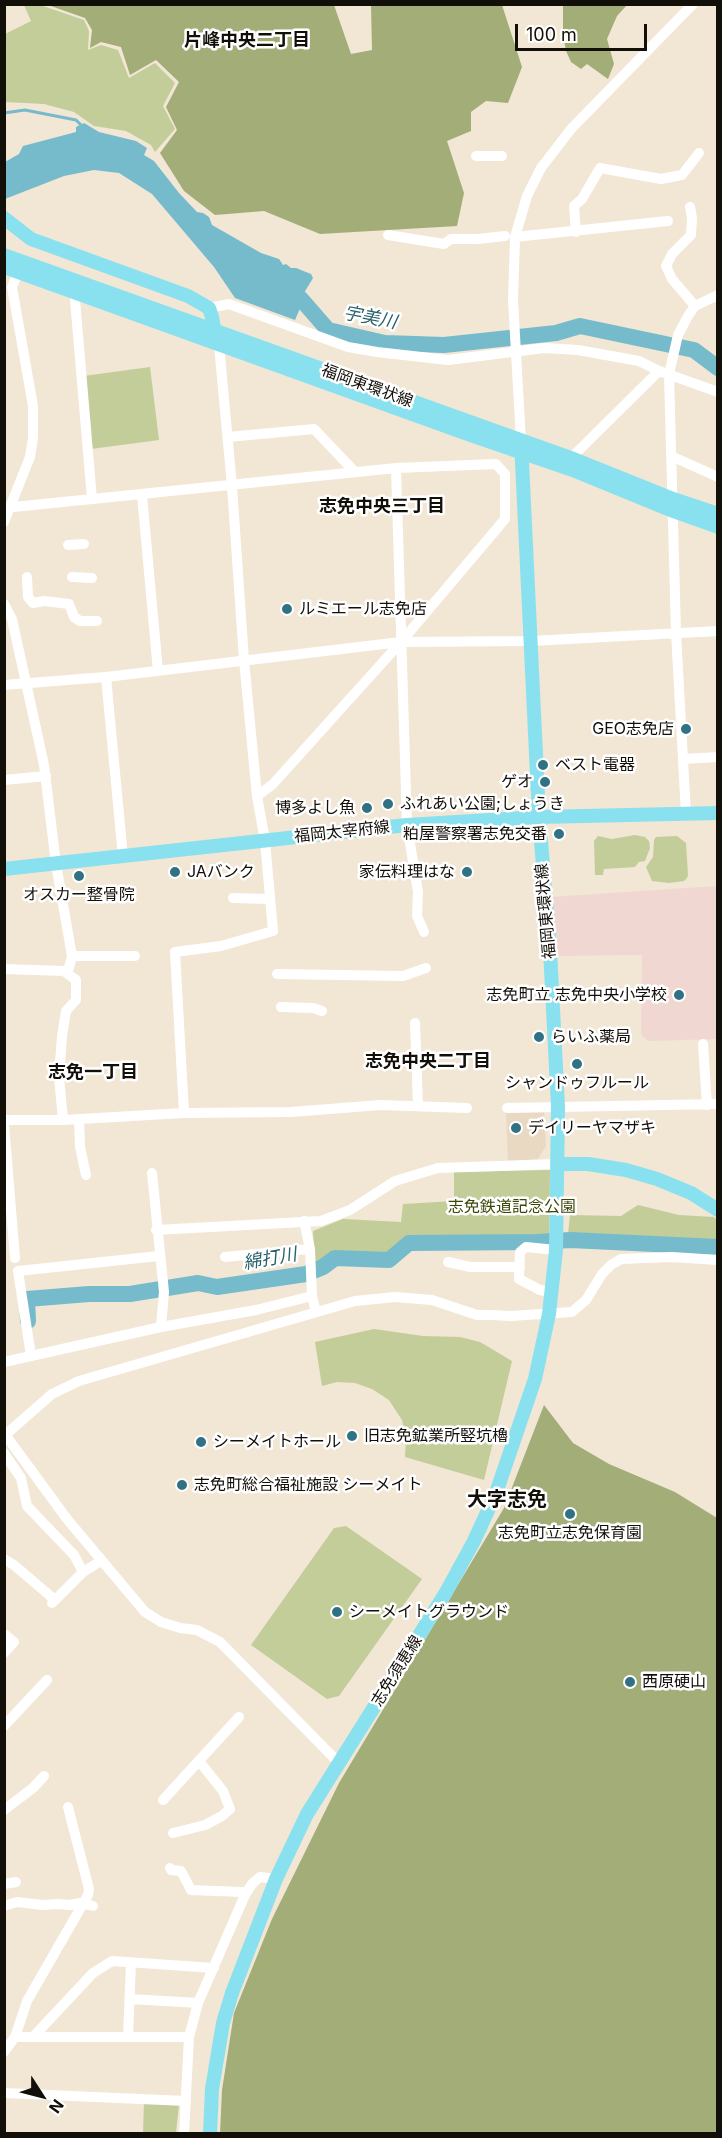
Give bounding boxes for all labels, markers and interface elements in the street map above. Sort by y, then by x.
scale bar [518,12,650,50]
text: 100 m [526,24,577,45]
district label: 片峰中央二丁目 [184,30,310,52]
water label: 宇美川 [341,302,399,334]
street label: 福岡東環状線 [319,361,415,411]
district label: 志免中央三丁目 [319,496,445,518]
place label: ルミエール志免店 [299,599,427,619]
marker: ルミエール志免店 [280,602,294,616]
place label: GEO志免店 [592,719,674,739]
marker: GEO志免店 [679,722,693,736]
place label: ベスト電器 [555,755,635,775]
marker: ベスト電器 [536,758,550,772]
place label: ゲオ [501,772,533,792]
marker: ゲオ [538,775,552,789]
place label: ふれあい公園;しょうき [400,794,565,814]
marker: ふれあい公園;しょうき [381,797,395,811]
place label: 博多よし魚 [275,798,355,818]
marker: 博多よし魚 [360,801,374,815]
street label: 福岡太宰府線 [293,817,391,847]
place label: 粕屋警察署志免交番 [403,824,547,844]
marker: 粕屋警察署志免交番 [552,827,566,841]
place label: JAバンク [187,862,255,882]
place label: 家伝料理はな [359,862,455,882]
street label: 福岡東環状線 [532,862,560,960]
marker: JAバンク [168,865,182,879]
marker: 家伝料理はな [460,865,474,879]
marker: オスカー整骨院 [72,869,86,883]
place label: オスカー整骨院 [23,885,135,905]
place label: 志免町立 志免中央小学校 [487,985,667,1005]
marker: 志免町立 志免中央小学校 [672,988,686,1002]
place label: らいふ薬局 [551,1027,631,1047]
marker: らいふ薬局 [532,1030,546,1044]
district label: 志免中央二丁目 [365,1051,491,1073]
marker: シャンドゥフルール [570,1057,584,1071]
district label: 志免一丁目 [48,1062,138,1084]
place label: シャンドゥフルール [505,1073,649,1093]
place label: デイリーヤマザキ [528,1118,656,1138]
marker: デイリーヤマザキ [509,1121,523,1135]
park label: 志免鉄道記念公園 [448,1197,576,1217]
water label: 綿打川 [242,1244,298,1274]
place label: 旧志免鉱業所竪坑櫓 [364,1426,508,1446]
marker: 旧志免鉱業所竪坑櫓 [345,1429,359,1443]
place label: シーメイトホール [213,1432,341,1452]
marker: シーメイトホール [194,1435,208,1449]
place label: 志免町総合福祉施設 シーメイト [194,1475,422,1495]
marker: 志免町総合福祉施設 シーメイト [175,1478,189,1492]
district label: 大字志免 [467,1488,547,1512]
marker: 志免町立志免保育園 [563,1507,577,1521]
place label: 志免町立志免保育園 [498,1523,642,1543]
place label: シーメイトグラウンド [349,1602,509,1622]
marker: シーメイトグラウンド [330,1605,344,1619]
street label: 志免須恵線 [368,1632,426,1710]
place label: 西原硬山 [642,1672,706,1692]
marker: 西原硬山 [623,1675,637,1689]
north arrow [12,2066,72,2126]
text: N [45,2096,68,2117]

